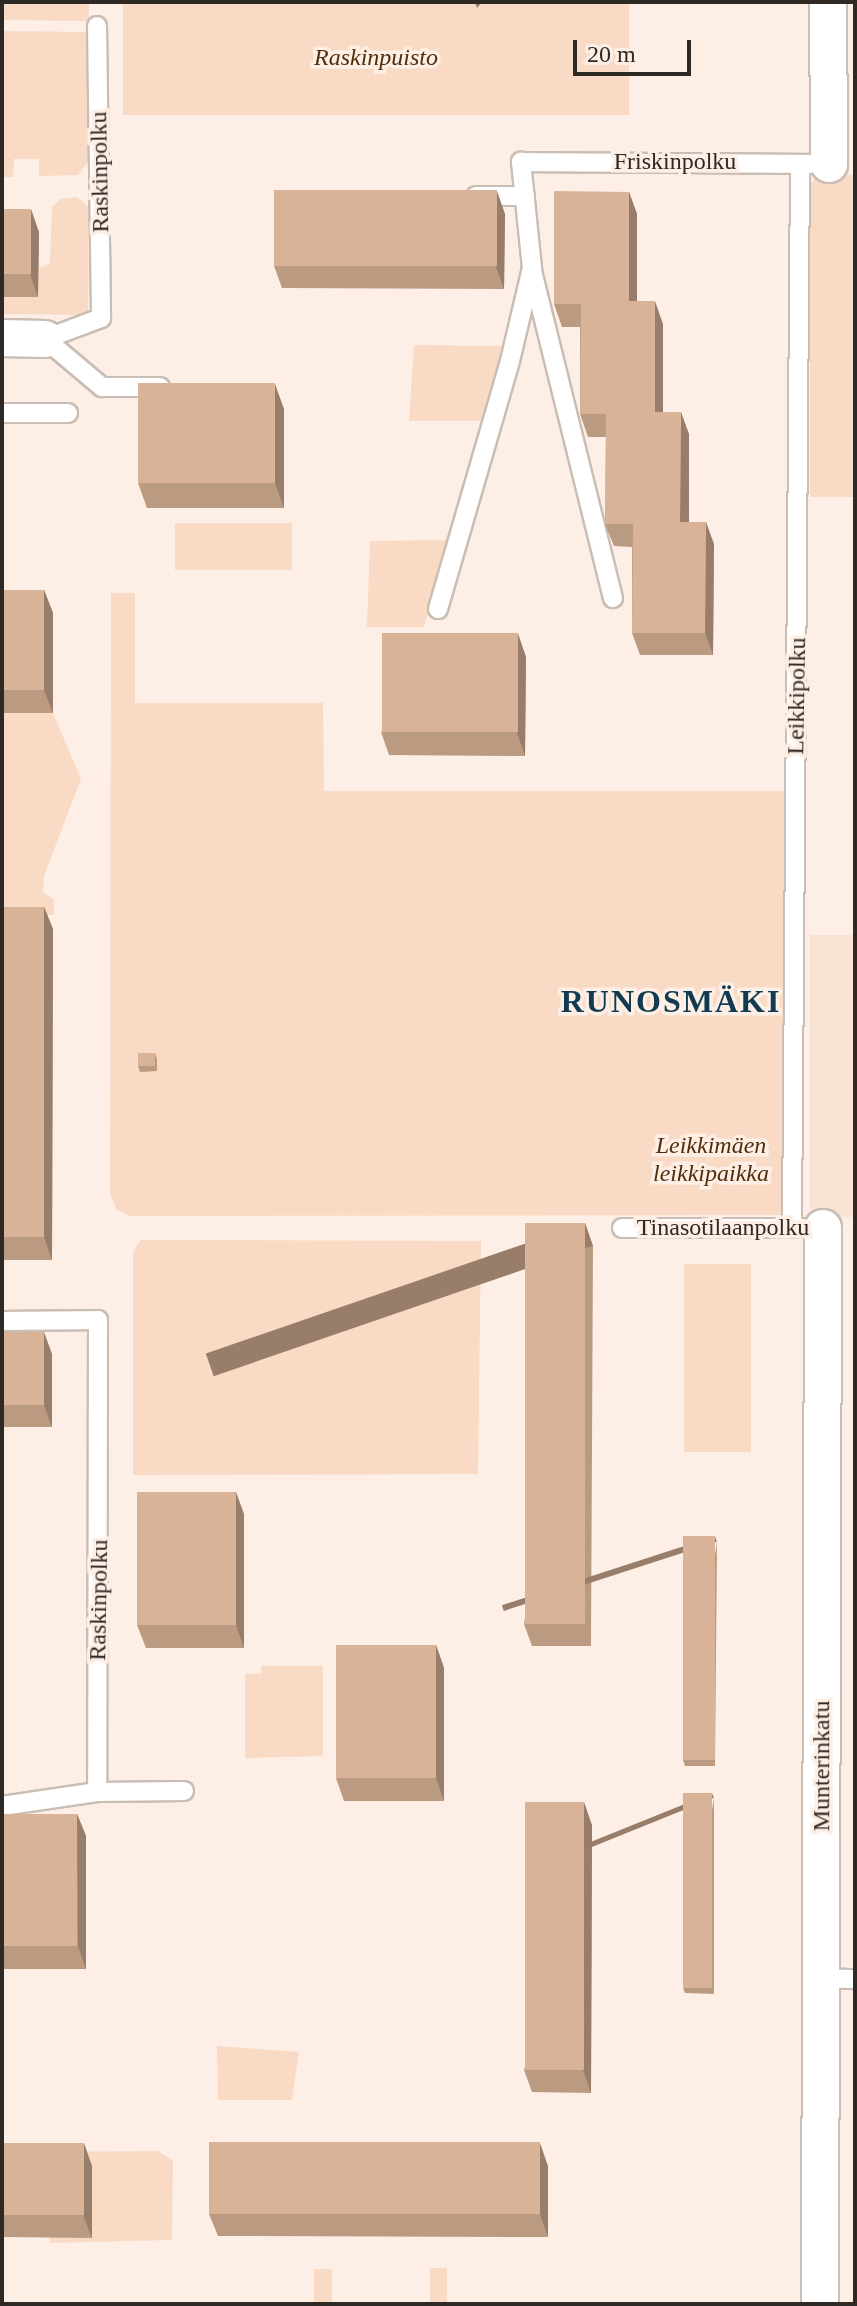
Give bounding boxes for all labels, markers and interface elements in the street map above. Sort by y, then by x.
scale bar [577,24,695,74]
text: 20 m [587,41,636,67]
park label: Raskinpuisto [314,44,438,72]
street label: Raskinpolku [85,111,115,233]
street label: Friskinpolku [614,148,736,176]
street label: Leikkipolku [782,637,812,755]
district label: RUNOSMÄKI [561,982,781,1020]
park label: Leikkimäen leikkipaikka [653,1132,769,1188]
street label: Tinasotilaanpolku [637,1214,809,1242]
street label: Raskinpolku [84,1539,114,1661]
street label: Munterinkatu [808,1701,836,1831]

